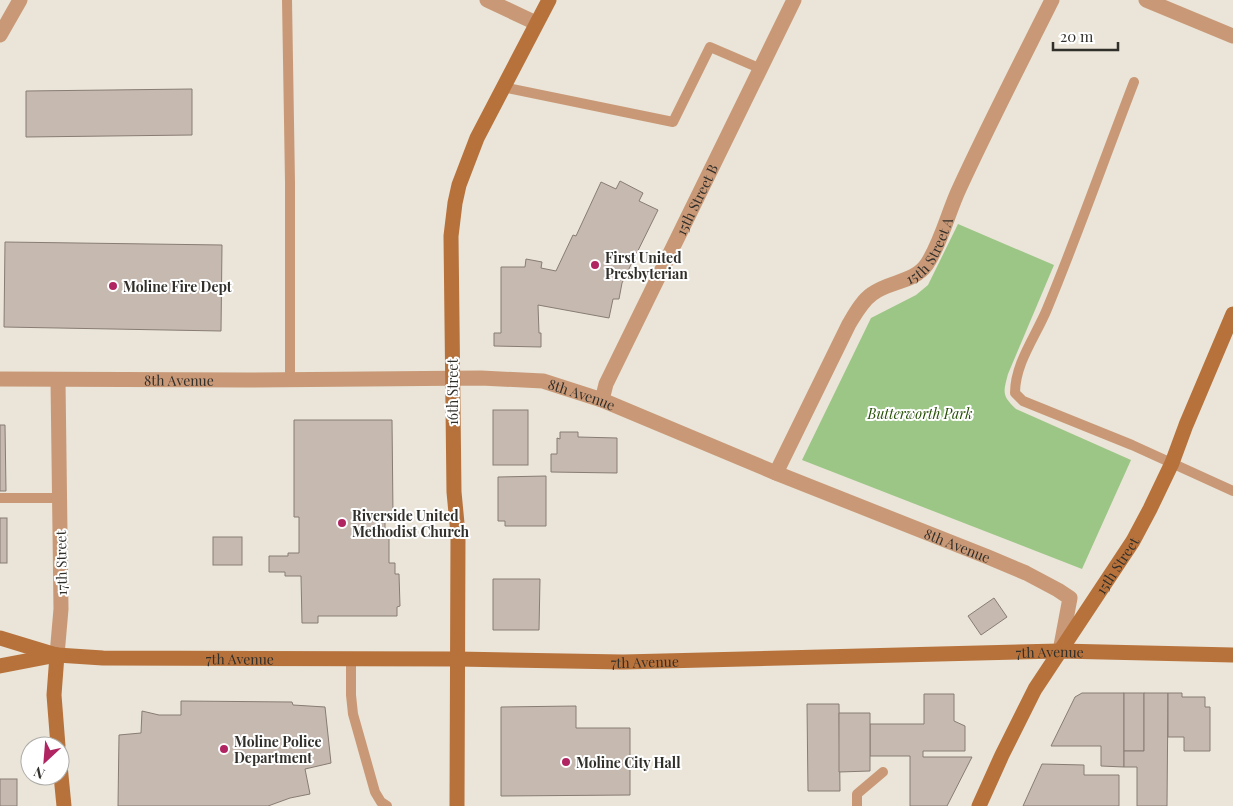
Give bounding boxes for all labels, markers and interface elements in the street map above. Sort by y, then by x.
scale bar [1053,20,1118,52]
text: 20 m [1060,26,1094,46]
street label: 15th Street B [671,160,722,238]
street label: 15th Street A [903,214,957,288]
place label: First United Presbyterian [605,248,688,283]
marker: First United Presbyterian [589,259,601,271]
place label: Moline Fire Dept [123,277,232,296]
marker: Moline Fire Dept [107,280,119,292]
street label: 16th Street [443,358,462,425]
street label: 8th Avenue [144,370,214,389]
street label: 8th Avenue [546,374,618,414]
park label: Butterworth Park [867,404,972,423]
place label: Riverside United Methodist Church [352,506,470,541]
marker: Riverside United Methodist Church [336,517,348,529]
street label: 8th Avenue [922,523,993,567]
street label: 17th Street [51,529,71,596]
street label: 15th Street [1091,533,1143,598]
street label: 7th Avenue [1015,641,1084,662]
street label: 7th Avenue [206,649,274,668]
street label: 7th Avenue [611,651,679,672]
place label: Moline Police Department [234,732,321,767]
north arrow [20,736,70,786]
marker: Moline Police Department [218,743,230,755]
place label: Moline City Hall [576,753,681,772]
marker: Moline City Hall [560,756,572,768]
text: N [30,762,48,784]

